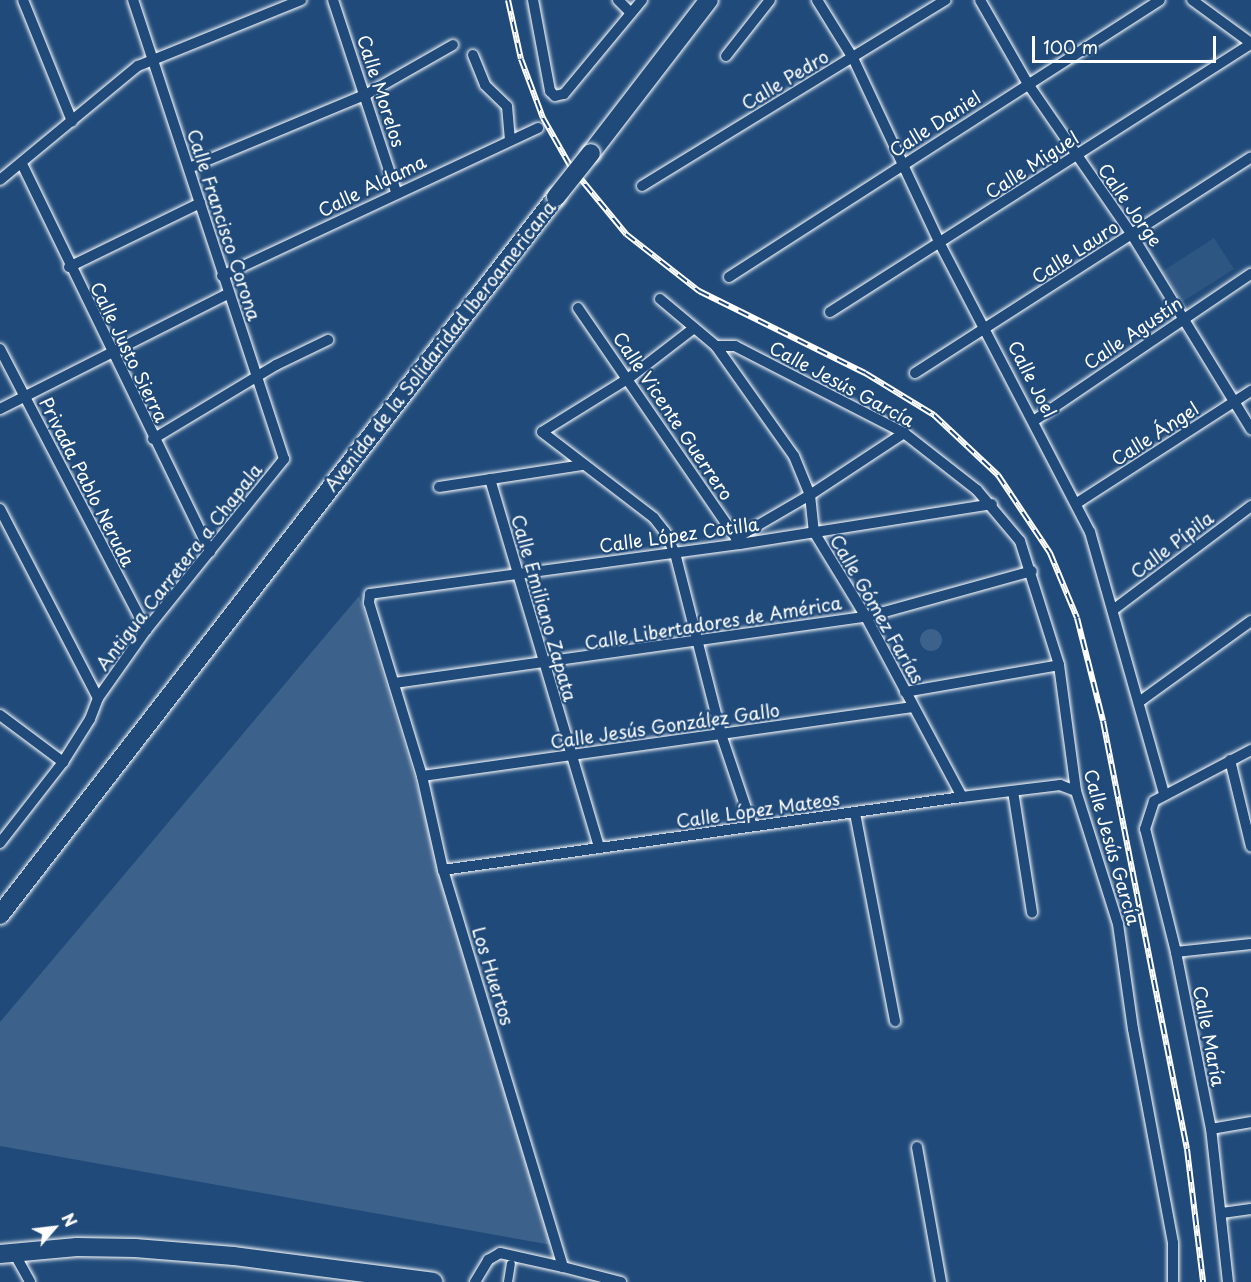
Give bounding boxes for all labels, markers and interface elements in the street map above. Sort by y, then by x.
scale bar [1035,24,1220,62]
street label: Calle Morelos [352,31,410,151]
text: 100 m [1043,33,1098,60]
street label: Calle Pedro [737,45,833,115]
street label: Calle Daniel [885,86,985,162]
street label: Calle Francisco Corona [183,126,265,324]
street label: Calle Miguel [981,127,1083,203]
street label: Calle Aldama [314,150,430,222]
street label: Calle Jorge [1093,159,1167,251]
street label: Avenida de la Solidaridad Iberoamericana [320,196,560,496]
street label: Calle Lauro [1027,216,1123,288]
street label: Calle Justo Sierra [85,278,173,426]
street label: Calle Agustín [1080,292,1186,374]
street label: Calle Vicente Guerrero [609,328,737,504]
street label: Calle Jesús García [765,336,919,432]
street label: Calle Joel [1003,337,1061,421]
street label: Privada Pablo Neruda [35,394,139,570]
street label: Calle Ángel [1107,398,1203,470]
street label: Antigua Carretera a Chapala [92,459,266,675]
street label: Calle Pípila [1126,507,1218,583]
street label: Calle Emiliano Zapata [507,512,581,704]
street label: Calle López Cotilla [598,513,760,557]
street label: Calle Gómez Farías [826,531,928,687]
street label: Calle Libertadores de América [581,592,845,654]
street label: Calle Jesús González Gallo [547,699,783,753]
street label: Calle Jesús García [1079,766,1145,928]
street label: Calle López Mateos [674,788,842,832]
street label: Los Huertos [468,924,518,1028]
street label: Calle María [1189,983,1229,1089]
north arrow [24,1198,84,1258]
text: N [56,1208,83,1231]

